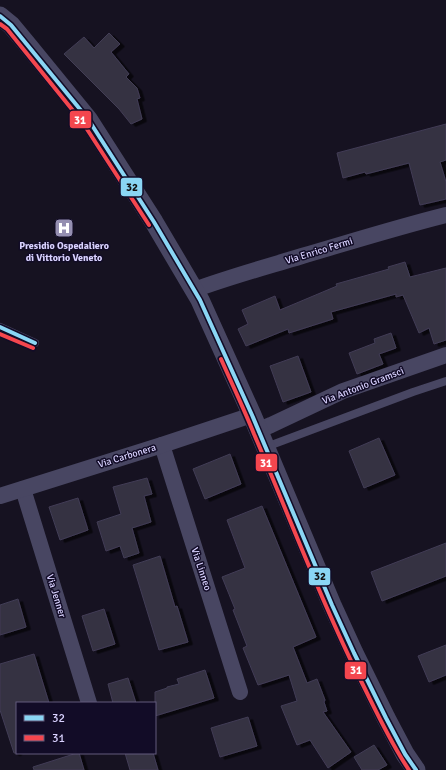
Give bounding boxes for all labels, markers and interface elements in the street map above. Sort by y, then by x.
line badge: 31 [69,110,92,129]
text: 31 [74,114,86,127]
line badge: 32 [120,177,143,197]
text: 32 [126,181,138,194]
hospital icon: Presidio Ospedaliero di Vittorio Veneto [53,217,75,239]
street label: Via Enrico Fermi [284,235,354,267]
place label: Presidio Ospedaliero di Vittorio Veneto [19,240,109,264]
street label: Via Antonio Gramsci [320,365,406,407]
street label: Via Carbonera [97,441,157,471]
line badge: 31 [255,453,278,472]
text: 31 [260,457,272,470]
street label: Via Linneo [188,546,214,592]
line badge: 32 [308,567,331,586]
text: 32 [314,570,326,583]
street label: Via Jenner [44,573,68,619]
line badge: 31 [344,661,367,680]
text: 31 [350,664,362,677]
legend [16,702,156,754]
text: 32 [52,711,65,726]
text: 31 [52,731,65,746]

